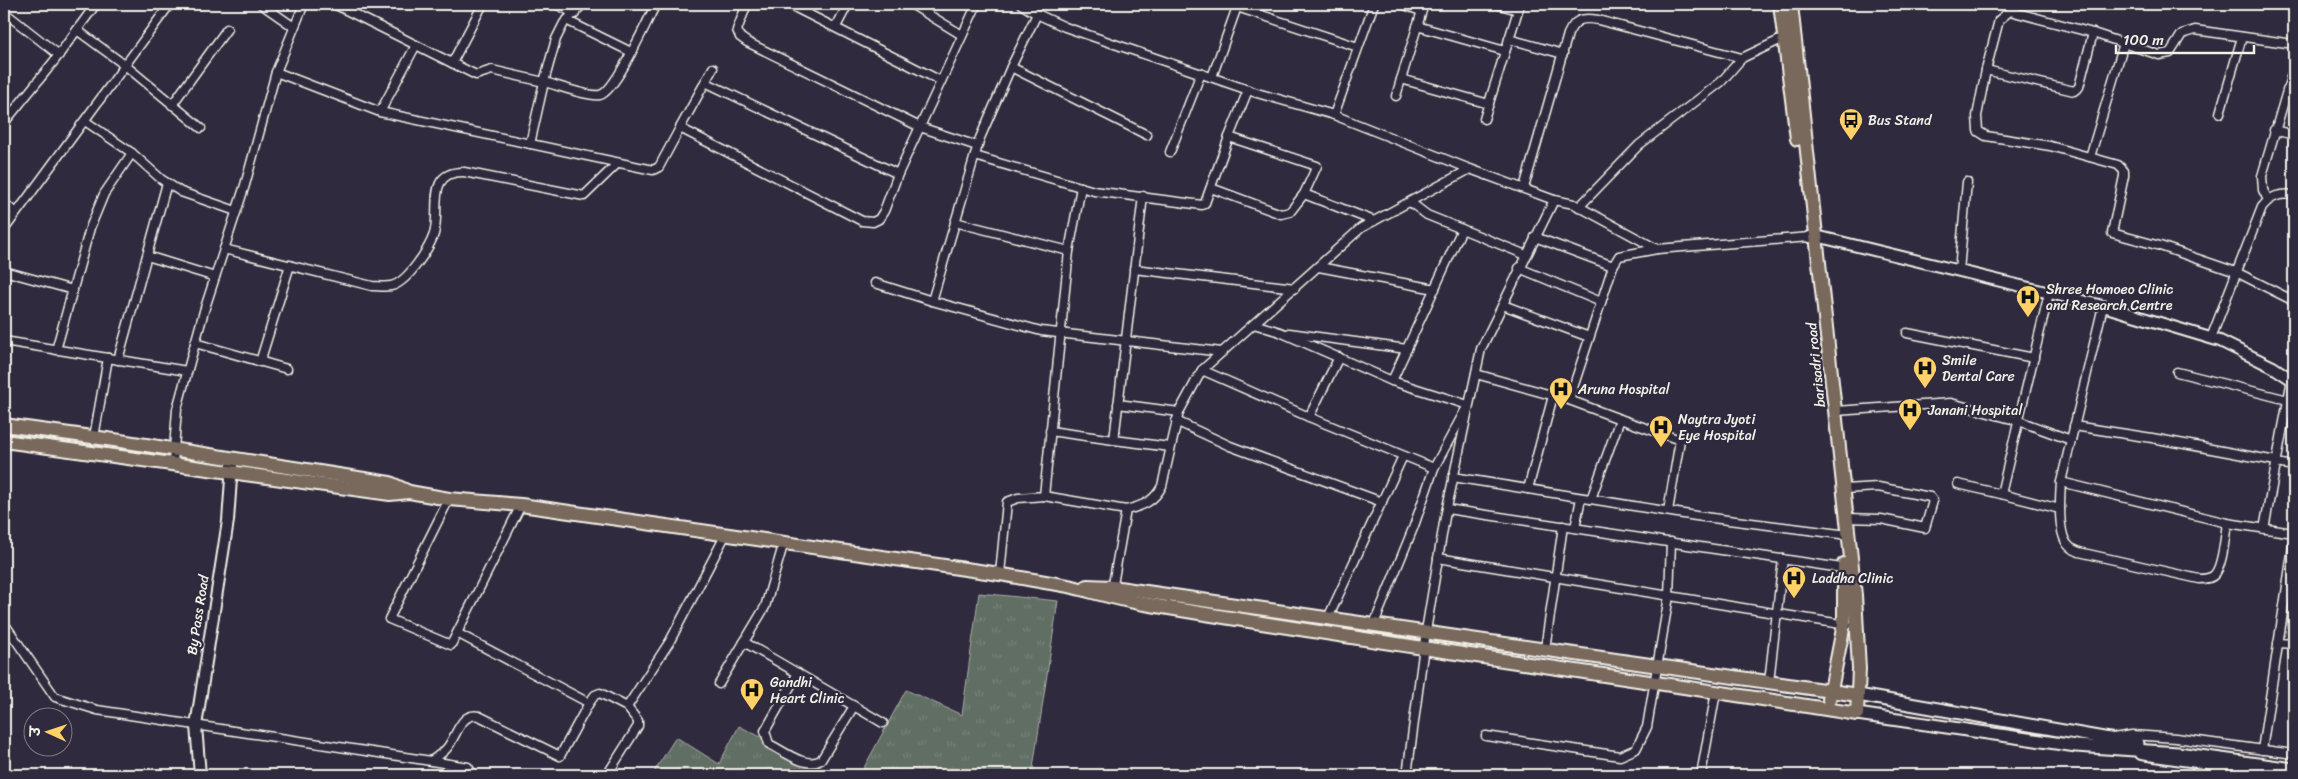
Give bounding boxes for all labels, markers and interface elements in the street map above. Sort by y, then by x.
scale bar [2116,22,2253,54]
text: 100 m [2123,27,2164,53]
bus stop icon: Bus Stand [1838,107,1864,141]
place label: Bus Stand [1868,108,1933,133]
place label: Shree Homoeo Clinic and Research Centre [2046,277,2173,318]
hospital icon: Shree Homoeo Clinic and Research Centre [2015,284,2041,318]
street label: barisadri road [1799,320,1833,409]
place label: Smile Dental Care [1942,348,2015,389]
hospital icon: Smile Dental Care [1912,355,1938,389]
hospital icon: Aruna Hospital [1548,376,1574,410]
place label: Aruna Hospital [1577,377,1671,402]
hospital icon: Janani Hospital [1897,397,1923,431]
place label: Janani Hospital [1927,398,2023,423]
place label: Naytra Jyoti Eye Hospital [1678,407,1757,448]
hospital icon: Naytra Jyoti Eye Hospital [1648,414,1674,448]
hospital icon: Laddha Clinic [1781,565,1807,599]
place label: Laddha Clinic [1812,566,1893,591]
street label: By Pass Road [179,572,217,657]
place label: Gandhi Heart Clinic [770,670,845,711]
hospital icon: Gandhi Heart Clinic [739,677,765,711]
north arrow [22,706,72,756]
text: उ [23,724,48,739]

